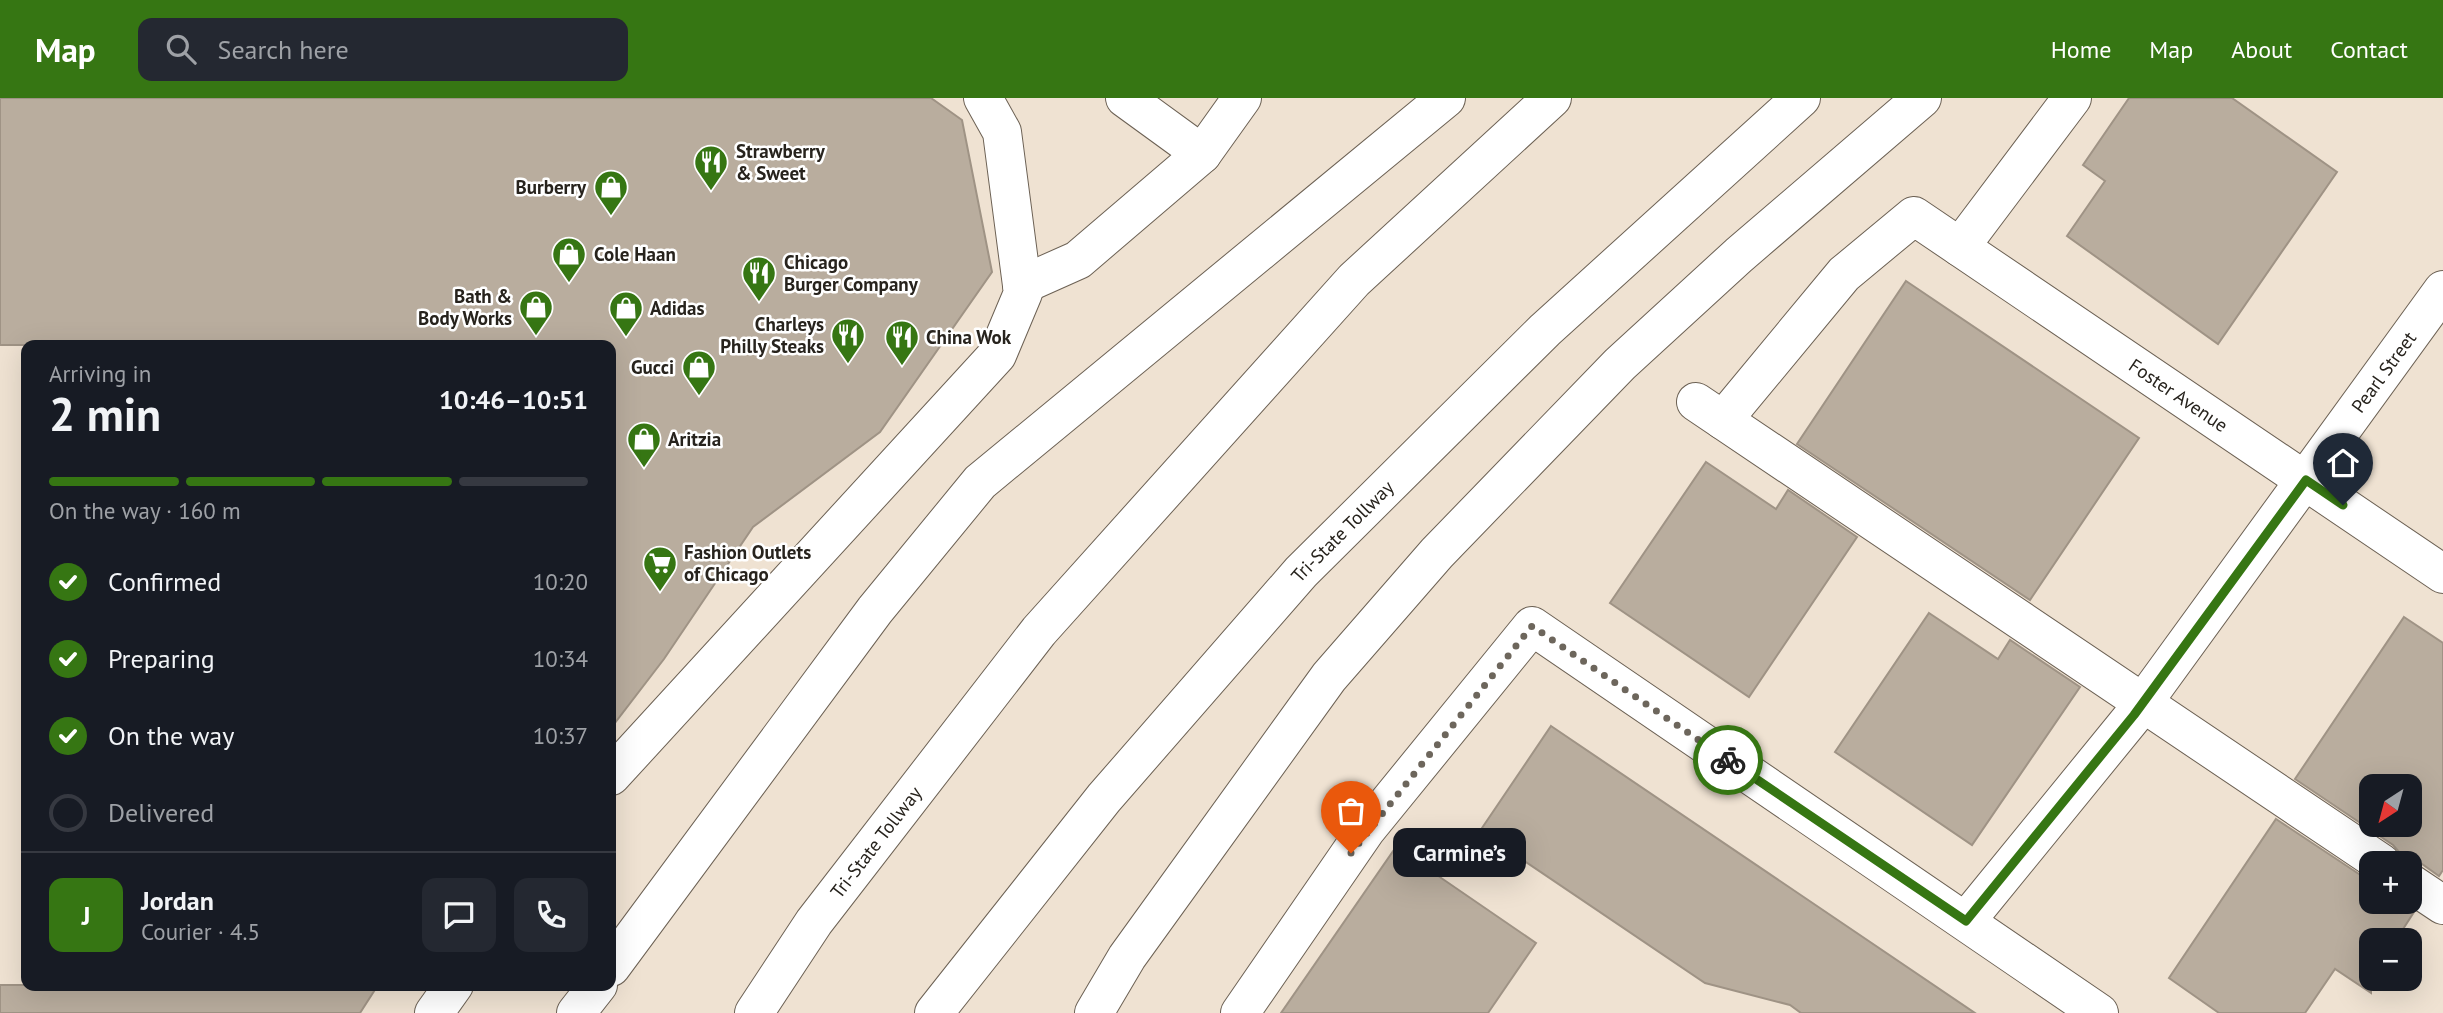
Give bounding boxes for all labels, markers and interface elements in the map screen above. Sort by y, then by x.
search box [138,18,628,81]
text: Map [35,28,96,71]
icon: search [162,30,200,68]
text: Search here [218,33,349,66]
text: Home [2051,34,2111,65]
text: Map [2149,34,2193,65]
text: About [2231,34,2292,65]
text: Contact [2330,34,2408,65]
place label: Strawberry & Sweet [736,139,826,185]
restaurant icon: Strawberry & Sweet [692,143,730,192]
shop icon: Burberry [592,168,630,217]
place label: Burberry [516,175,587,199]
shop icon: Cole Haan [550,235,588,284]
place label: Cole Haan [594,242,676,266]
place label: Chicago Burger Company [784,250,919,296]
restaurant icon: Chicago Burger Company [740,254,778,303]
place label: Bath & Body Works [418,284,512,330]
shop icon: Bath & Body Works [517,288,555,337]
shop icon: Adidas [607,289,645,338]
place label: Adidas [650,296,705,320]
place label: Charleys Philly Steaks [720,312,824,358]
restaurant icon: Charleys Philly Steaks [829,316,867,365]
restaurant icon: China Wok [883,318,921,367]
place label: China Wok [926,325,1012,349]
street label: Pearl Street [2346,326,2421,417]
shop icon: Gucci [680,348,718,397]
street label: Foster Avenue [2125,353,2233,437]
place label: Gucci [631,355,674,379]
text: Arriving in [49,359,151,388]
text: 10:46–10:51 [439,383,588,416]
text: 2 min [49,384,161,444]
shop icon: Aritzia [625,420,663,469]
place label: Aritzia [668,427,721,451]
pin [2313,433,2373,505]
icon: home [2324,444,2362,482]
street label: Tri-State Tollway [1286,475,1399,587]
text: On the way · 160 m [49,496,241,525]
place label: Fashion Outlets of Chicago [684,540,811,586]
supermarket icon: Fashion Outlets of Chicago [641,544,679,593]
icon: check [49,563,87,601]
text: Confirmed [108,565,221,598]
text: 10:20 [533,567,588,596]
icon: check [49,640,87,678]
text: Preparing [108,642,215,675]
text: 10:34 [533,644,588,673]
icon: check [49,717,87,755]
text: On the way [108,719,234,752]
text: 10:37 [533,721,588,750]
courier [1693,725,1763,795]
icon: bike [1709,741,1747,779]
north arrow [2359,774,2422,836]
map controls [2359,774,2422,991]
street label: Tri-State Tollway [825,781,927,903]
pin [1321,781,1381,853]
icon: bag [1332,792,1370,830]
text: Delivered [108,796,214,829]
callout: Carmine’s [1393,828,1526,878]
text: Carmine’s [1413,838,1506,867]
button: + [2359,851,2422,914]
button: chat [422,878,496,952]
button: phone [514,878,588,952]
text: Jordan [141,884,214,917]
text: J [82,899,90,932]
text: Courier · 4.5 [141,917,260,946]
button: − [2359,928,2422,991]

